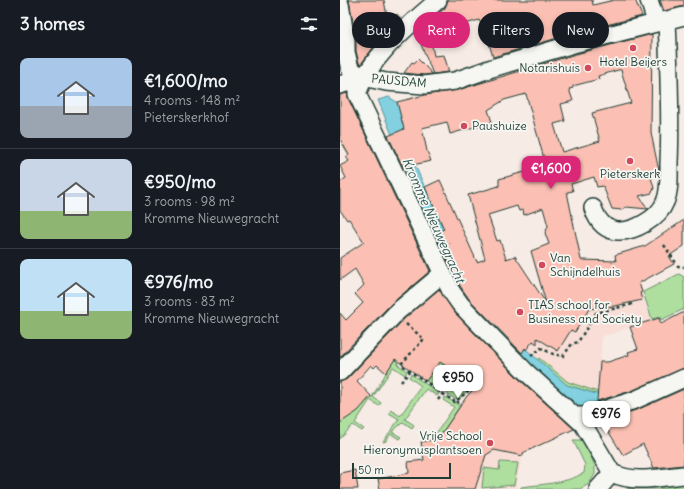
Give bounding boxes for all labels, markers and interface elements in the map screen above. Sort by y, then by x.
chip: Buy [352,12,405,48]
chip: Rent [413,12,470,48]
chip: Filters [478,12,544,48]
chip: New [552,12,609,48]
text: 3 homes [20,13,85,35]
icon: filters [298,13,320,35]
marker: Hotel Beijers [628,43,638,53]
place label: Hotel Beijers [599,54,667,69]
place label: Notarishuis [519,60,580,75]
marker: Notarishuis [583,63,593,73]
text: €1,600/mo [144,70,227,92]
street label: PAUSDAM [371,71,427,90]
icon: home [52,74,100,122]
text: 4 rooms · 148 m² [144,92,240,109]
text: Pieterskerkhof [144,109,229,126]
place label: Paushuize [472,118,527,133]
marker: Paushuize [459,121,469,131]
water label: Kromme Nieuwegracht [398,155,469,287]
pin: €1,600 [518,156,584,190]
marker: Pieterskerk [625,156,635,166]
text: €1,600 [531,160,571,177]
place label: Pieterskerk [600,166,660,181]
text: €950/mo [144,171,216,193]
icon: home [52,175,100,223]
text: 3 rooms · 98 m² [144,193,235,210]
text: Kromme Nieuwegracht [144,210,279,227]
place label: Van Schijndelhuis [550,250,620,279]
marker: Van Schijndelhuis [537,260,547,270]
text: €976/mo [144,271,213,293]
icon: home [52,275,100,323]
text: 3 rooms · 83 m² [144,293,235,310]
place label: TIAS school for Business and Society [528,297,641,326]
marker: TIAS school for Business and Society [515,307,525,317]
text: Kromme Nieuwegracht [144,310,279,327]
pin: €950 [434,365,482,399]
text: €950 [442,369,474,386]
pin: €976 [582,401,630,435]
text: €976 [591,405,621,422]
place label: Vrije School Hieronymusplantsoen [363,428,482,457]
marker: Vrije School Hieronymusplantsoen [485,438,495,448]
scale bar [352,461,451,480]
text: 50 m [358,463,384,477]

